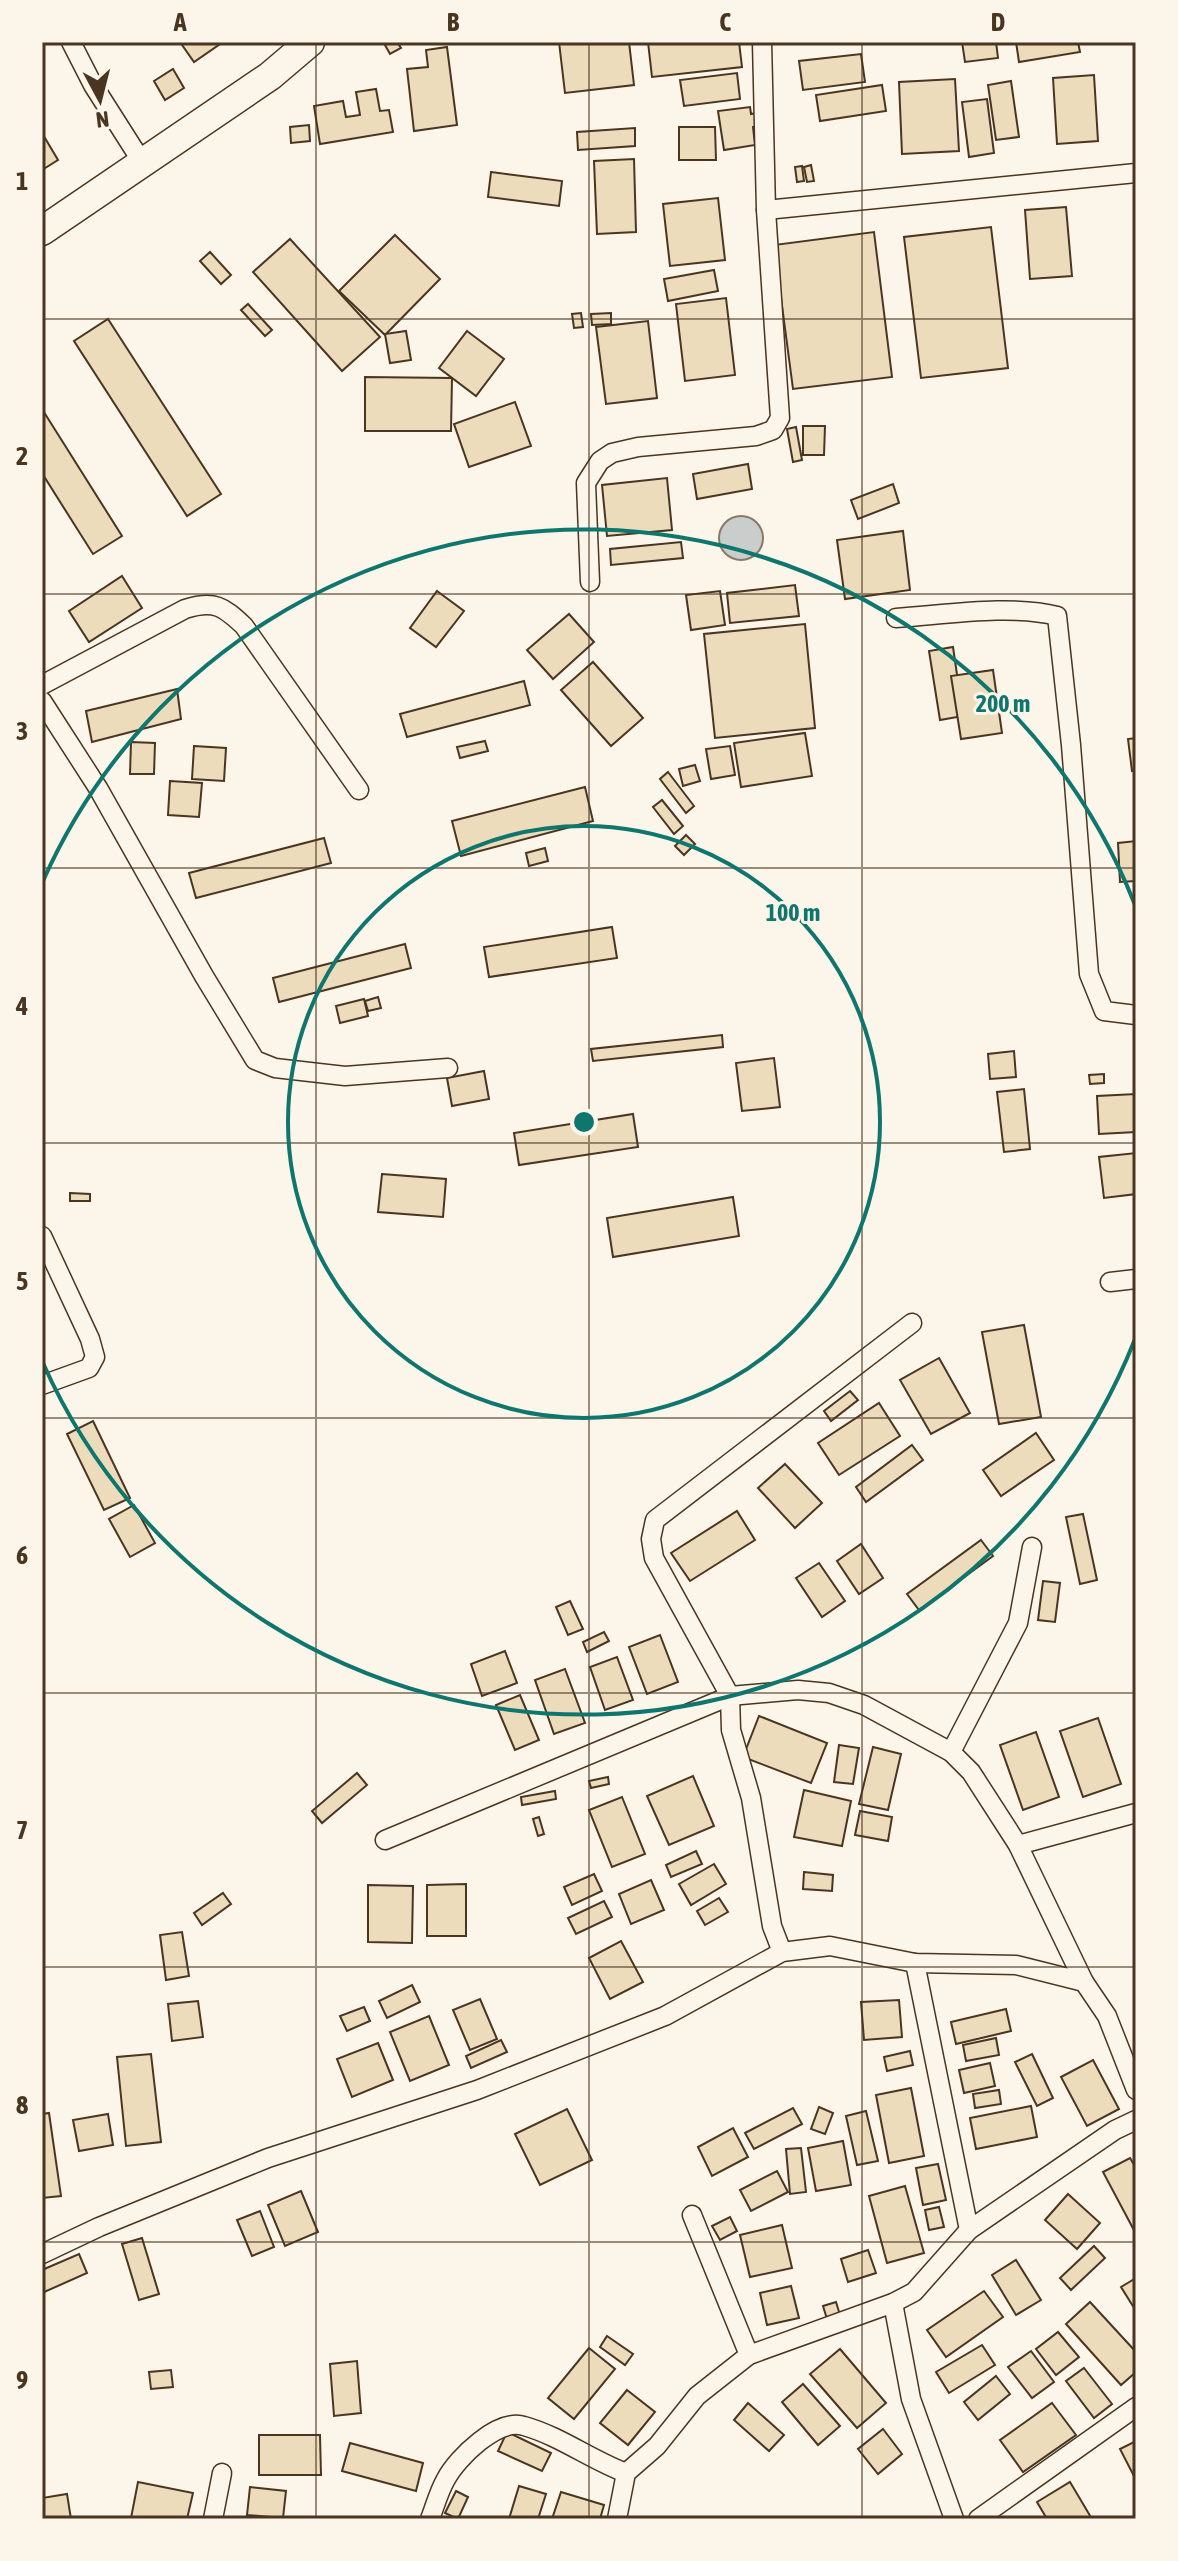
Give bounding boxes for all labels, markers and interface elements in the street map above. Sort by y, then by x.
text: A [173,7,187,37]
text: B [447,7,460,37]
text: C [719,7,731,37]
text: D [991,7,1005,37]
north arrow [60,60,140,140]
text: N [94,106,110,134]
text: 1 [16,166,28,196]
text: 2 [16,441,28,471]
text: 200 m [976,690,1030,717]
text: 3 [16,716,28,746]
text: 100 m [766,899,820,926]
text: 4 [15,991,28,1021]
centre of rings [570,1108,598,1136]
text: 5 [16,1266,28,1296]
text: 6 [16,1540,28,1570]
text: 7 [16,1815,28,1845]
text: 8 [16,2090,28,2120]
text: 9 [16,2365,28,2395]

